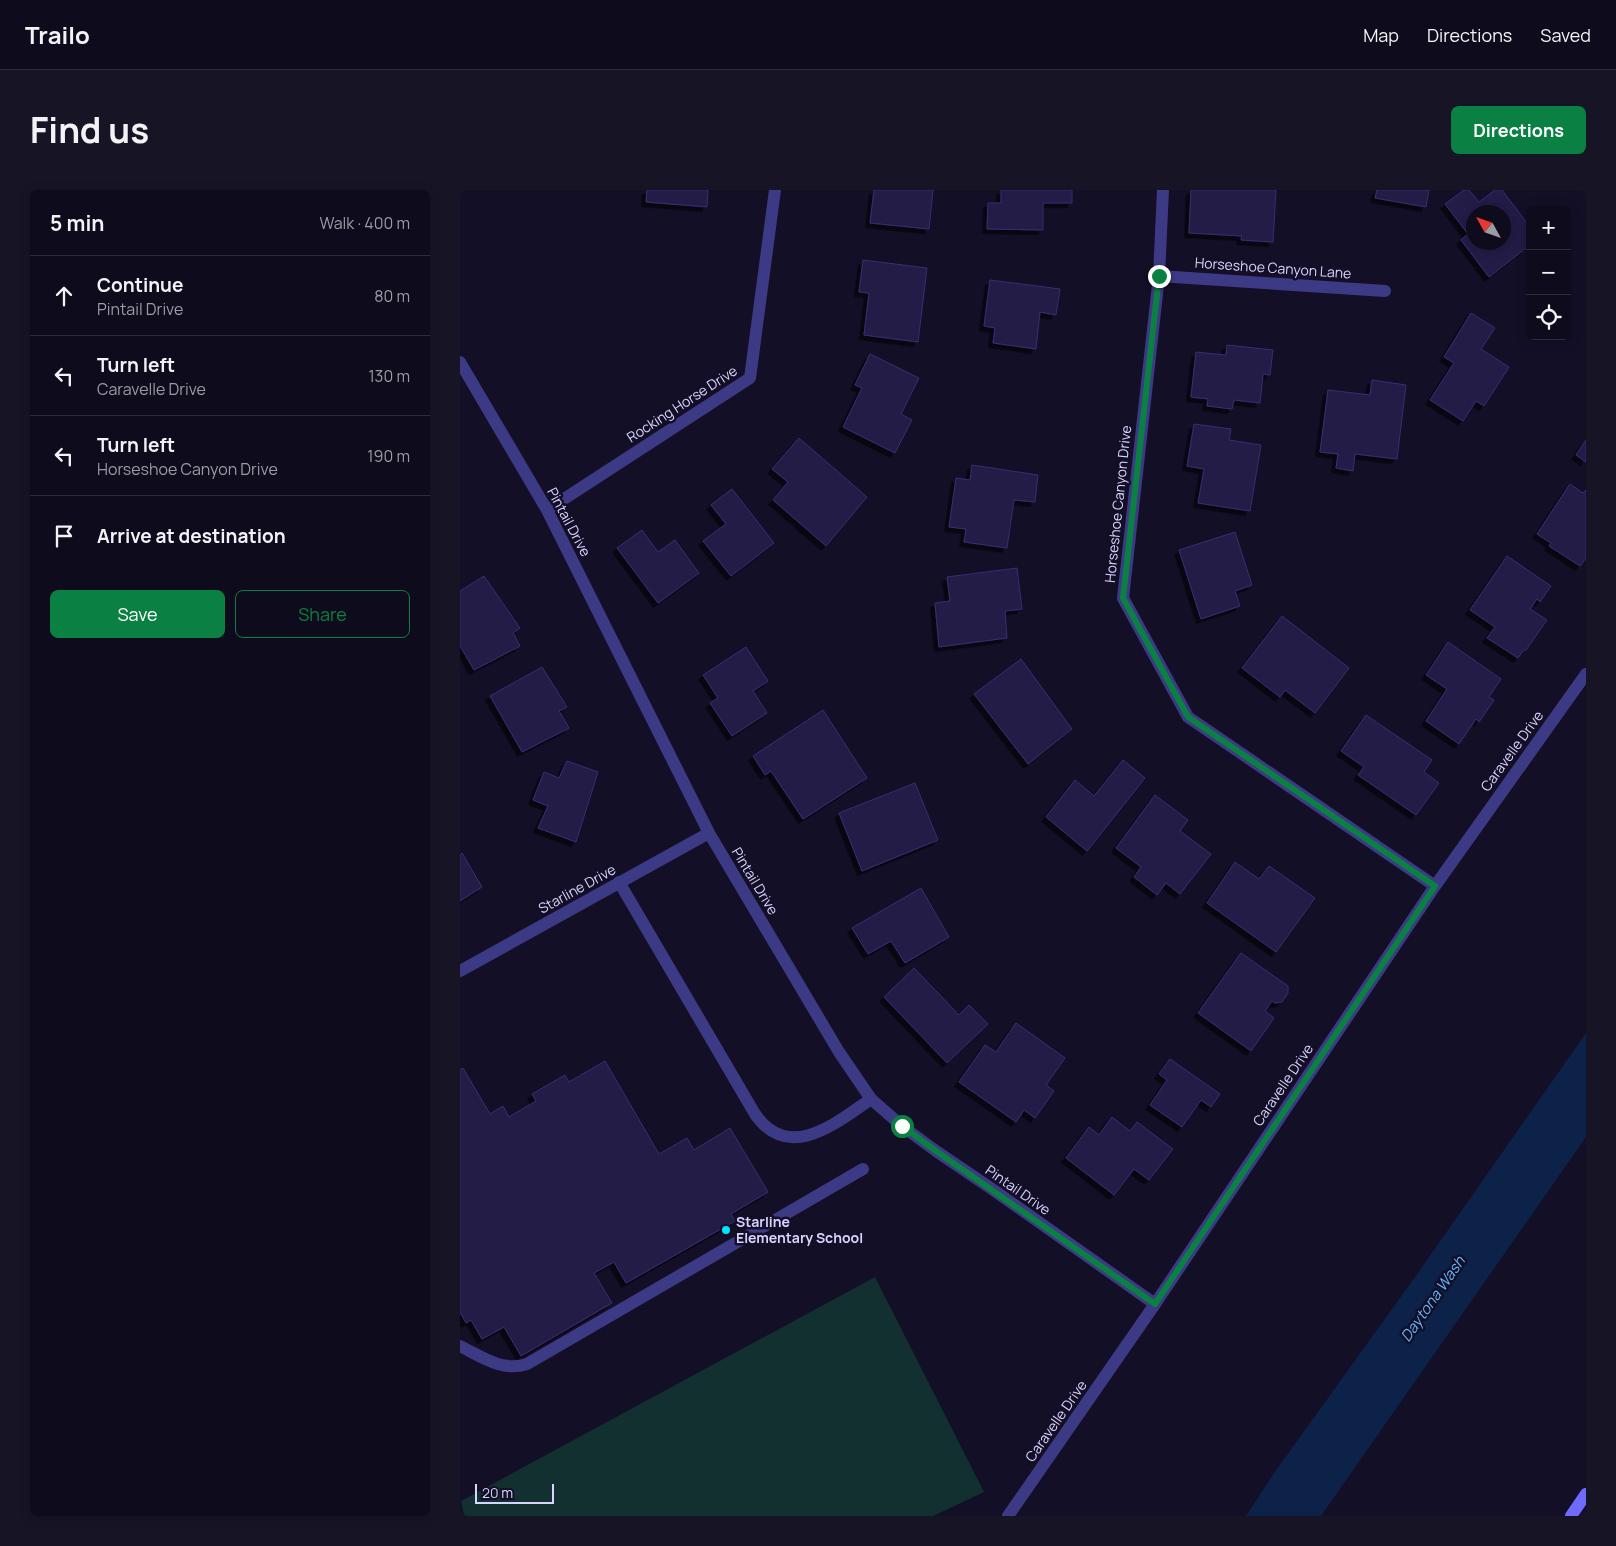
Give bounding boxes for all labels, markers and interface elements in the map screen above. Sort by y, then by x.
text: Trailo [25,18,90,51]
text: Map [1363,23,1399,47]
text: Directions [1427,23,1512,47]
text: Saved [1540,23,1591,47]
text: Find us [30,106,149,154]
button: Directions [1451,106,1586,154]
north arrow [1466,205,1511,250]
map controls [1526,205,1571,340]
button: + [1526,205,1571,250]
text: 5 min [50,209,104,237]
text: Walk · 400 m [319,212,410,234]
button: − [1526,250,1571,295]
street label: Horseshoe Canyon Lane [1194,253,1352,282]
route end [1148,265,1171,288]
text: Continue [97,272,183,298]
icon: ahead [50,282,78,310]
text: 80 m [374,285,410,307]
button: locate [1526,295,1571,340]
text: Pintail Drive [97,298,183,320]
text: Turn left [97,352,175,378]
street label: Rocking Horse Drive [623,361,741,446]
icon: left [50,362,78,390]
text: 130 m [368,365,410,387]
text: Caravelle Drive [97,378,206,400]
street label: Horseshoe Canyon Drive [1100,424,1135,584]
text: Turn left [97,432,175,458]
icon: left [50,442,78,470]
text: 190 m [367,445,410,467]
text: Horseshoe Canyon Drive [97,458,278,480]
street label: Pintail Drive [543,484,596,560]
icon: arrive [50,522,78,550]
text: Arrive at destination [97,523,286,549]
button: Save [50,590,225,638]
button: Share [235,590,410,638]
street label: Caravelle Drive [1476,707,1547,795]
street label: Pintail Drive [728,843,783,918]
street label: Starline Drive [535,860,619,918]
street label: Caravelle Drive [1248,1040,1317,1130]
route start [891,1115,914,1138]
street label: Pintail Drive [982,1160,1055,1219]
place label: Starline Elementary School [736,1212,863,1247]
marker: Starline Elementary School [720,1224,732,1236]
water label: Daytona Wash [1395,1251,1470,1346]
street label: Caravelle Drive [1020,1376,1091,1465]
scale bar [475,1481,554,1504]
text: 20 m [482,1483,513,1502]

